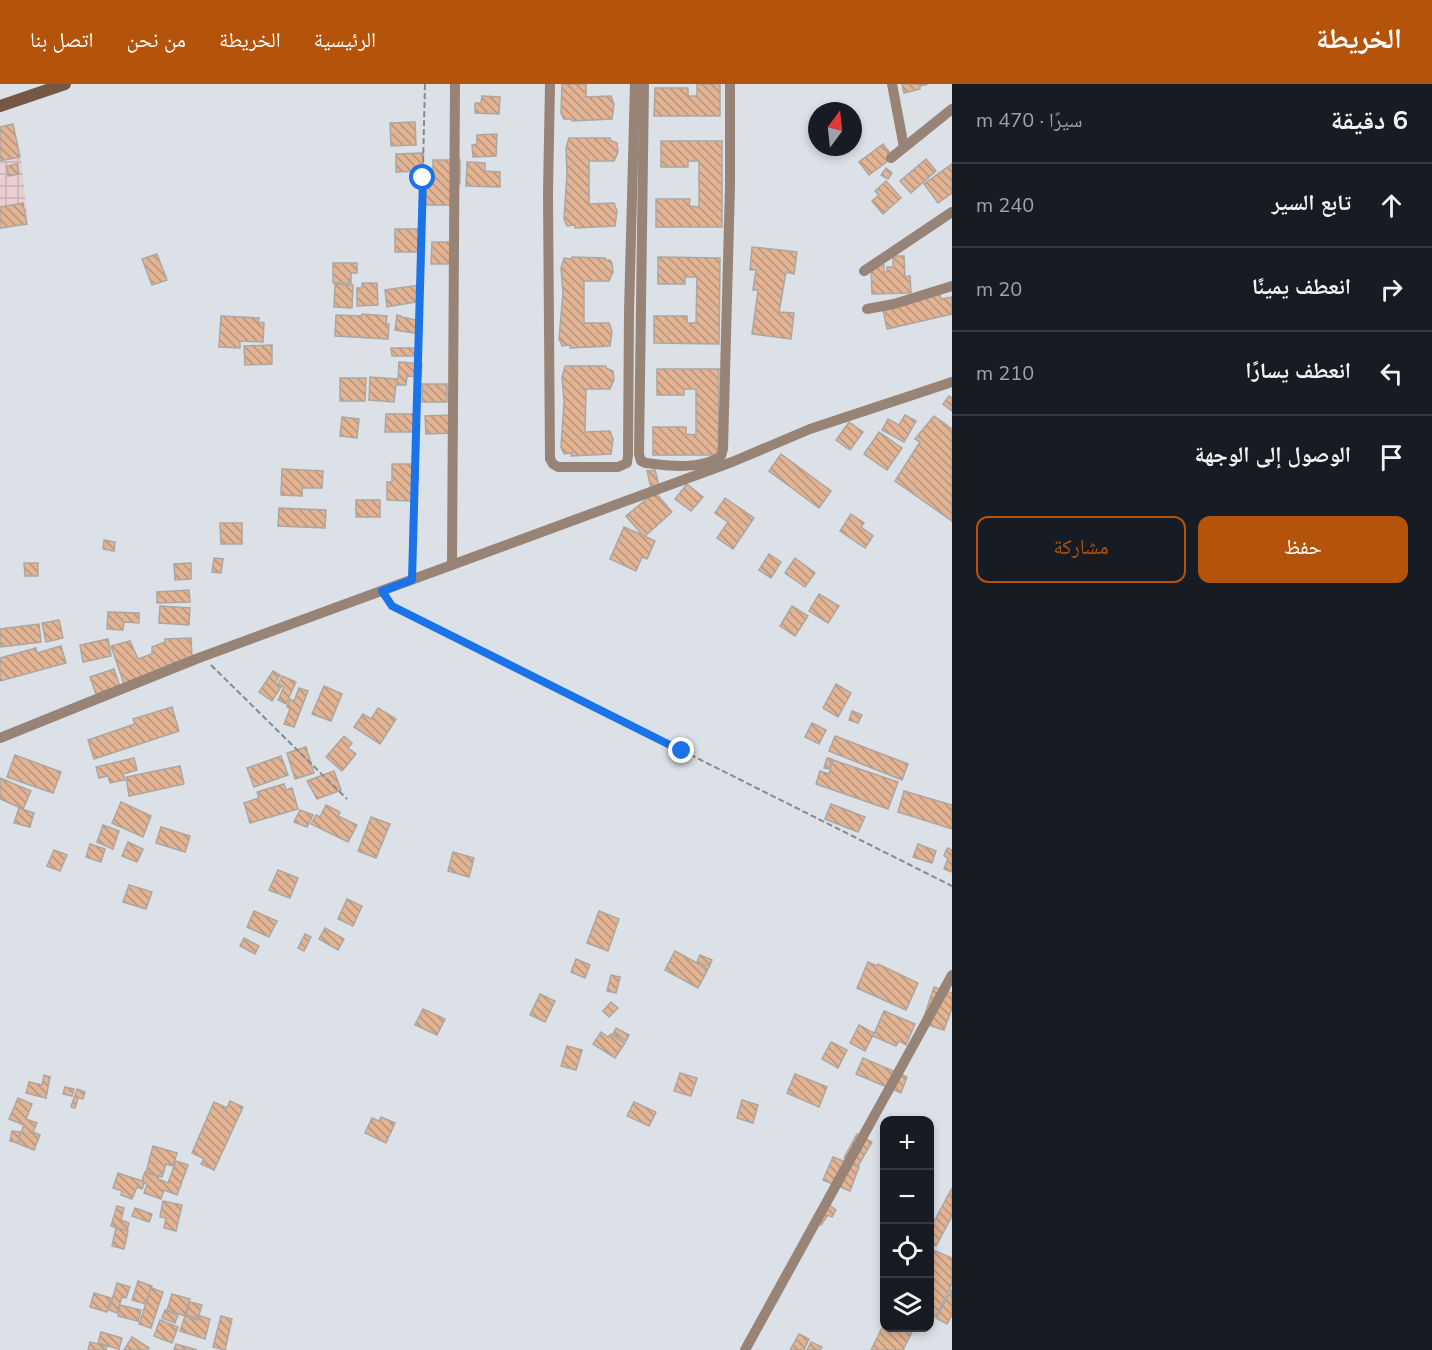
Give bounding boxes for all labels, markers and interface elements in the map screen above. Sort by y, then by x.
text: الخريطة [1316,20,1402,58]
text: اتصل بنا [30,26,94,54]
text: من نحن [127,26,186,54]
text: الخريطة [219,26,281,54]
text: الرئيسية [314,26,376,54]
north arrow [808,102,862,156]
text: 6 دقيقة [1331,103,1408,138]
text: سيرًا · 470 m [976,107,1082,134]
route start [409,164,435,190]
text: تابع السير [1272,188,1351,218]
icon: ahead [1375,189,1408,222]
text: 240 m [976,192,1034,219]
text: انعطف يمينًا [1252,272,1351,302]
icon: right [1375,273,1408,306]
text: 20 m [976,276,1022,303]
text: انعطف يسارًا [1245,356,1351,386]
icon: left [1375,357,1408,390]
text: 210 m [976,360,1034,387]
text: الوصول إلى الوجهة [1194,440,1351,470]
icon: arrive [1375,441,1408,474]
button: مشاركة [976,516,1186,583]
button: حفظ [1198,516,1408,583]
route end [668,737,694,763]
map controls [880,1116,934,1332]
button: + [880,1116,934,1170]
button: − [880,1170,934,1224]
button: locate [880,1224,934,1278]
button: layers [880,1278,934,1332]

